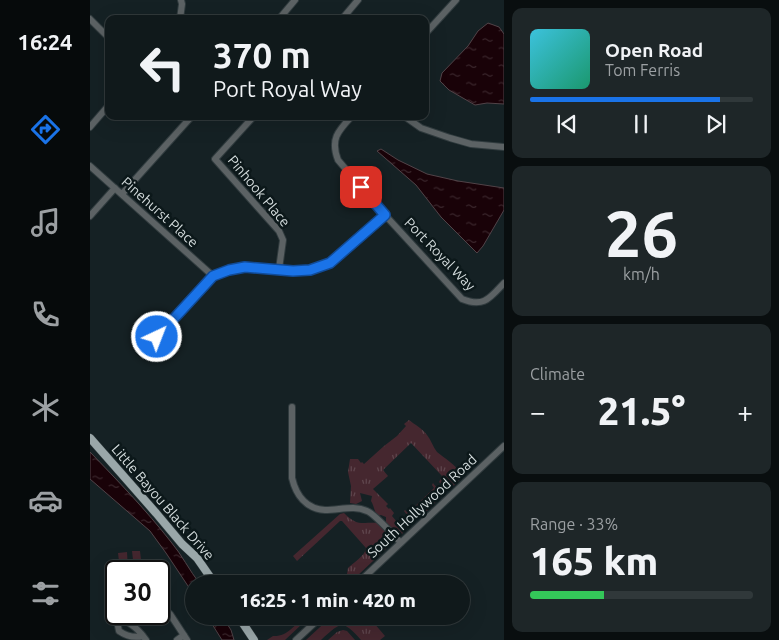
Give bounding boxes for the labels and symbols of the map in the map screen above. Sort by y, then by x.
street label: Pinhook Place [225,152,293,230]
pin [340,166,382,208]
street label: Pinehurst Place [119,174,201,250]
street label: Port Royal Way [401,214,479,294]
position arrow [130,310,182,362]
street label: Little Bayou Black Drive [108,441,218,563]
street label: South Hollywood Road [364,451,480,561]
speed limit sign: 30 [105,560,170,625]

